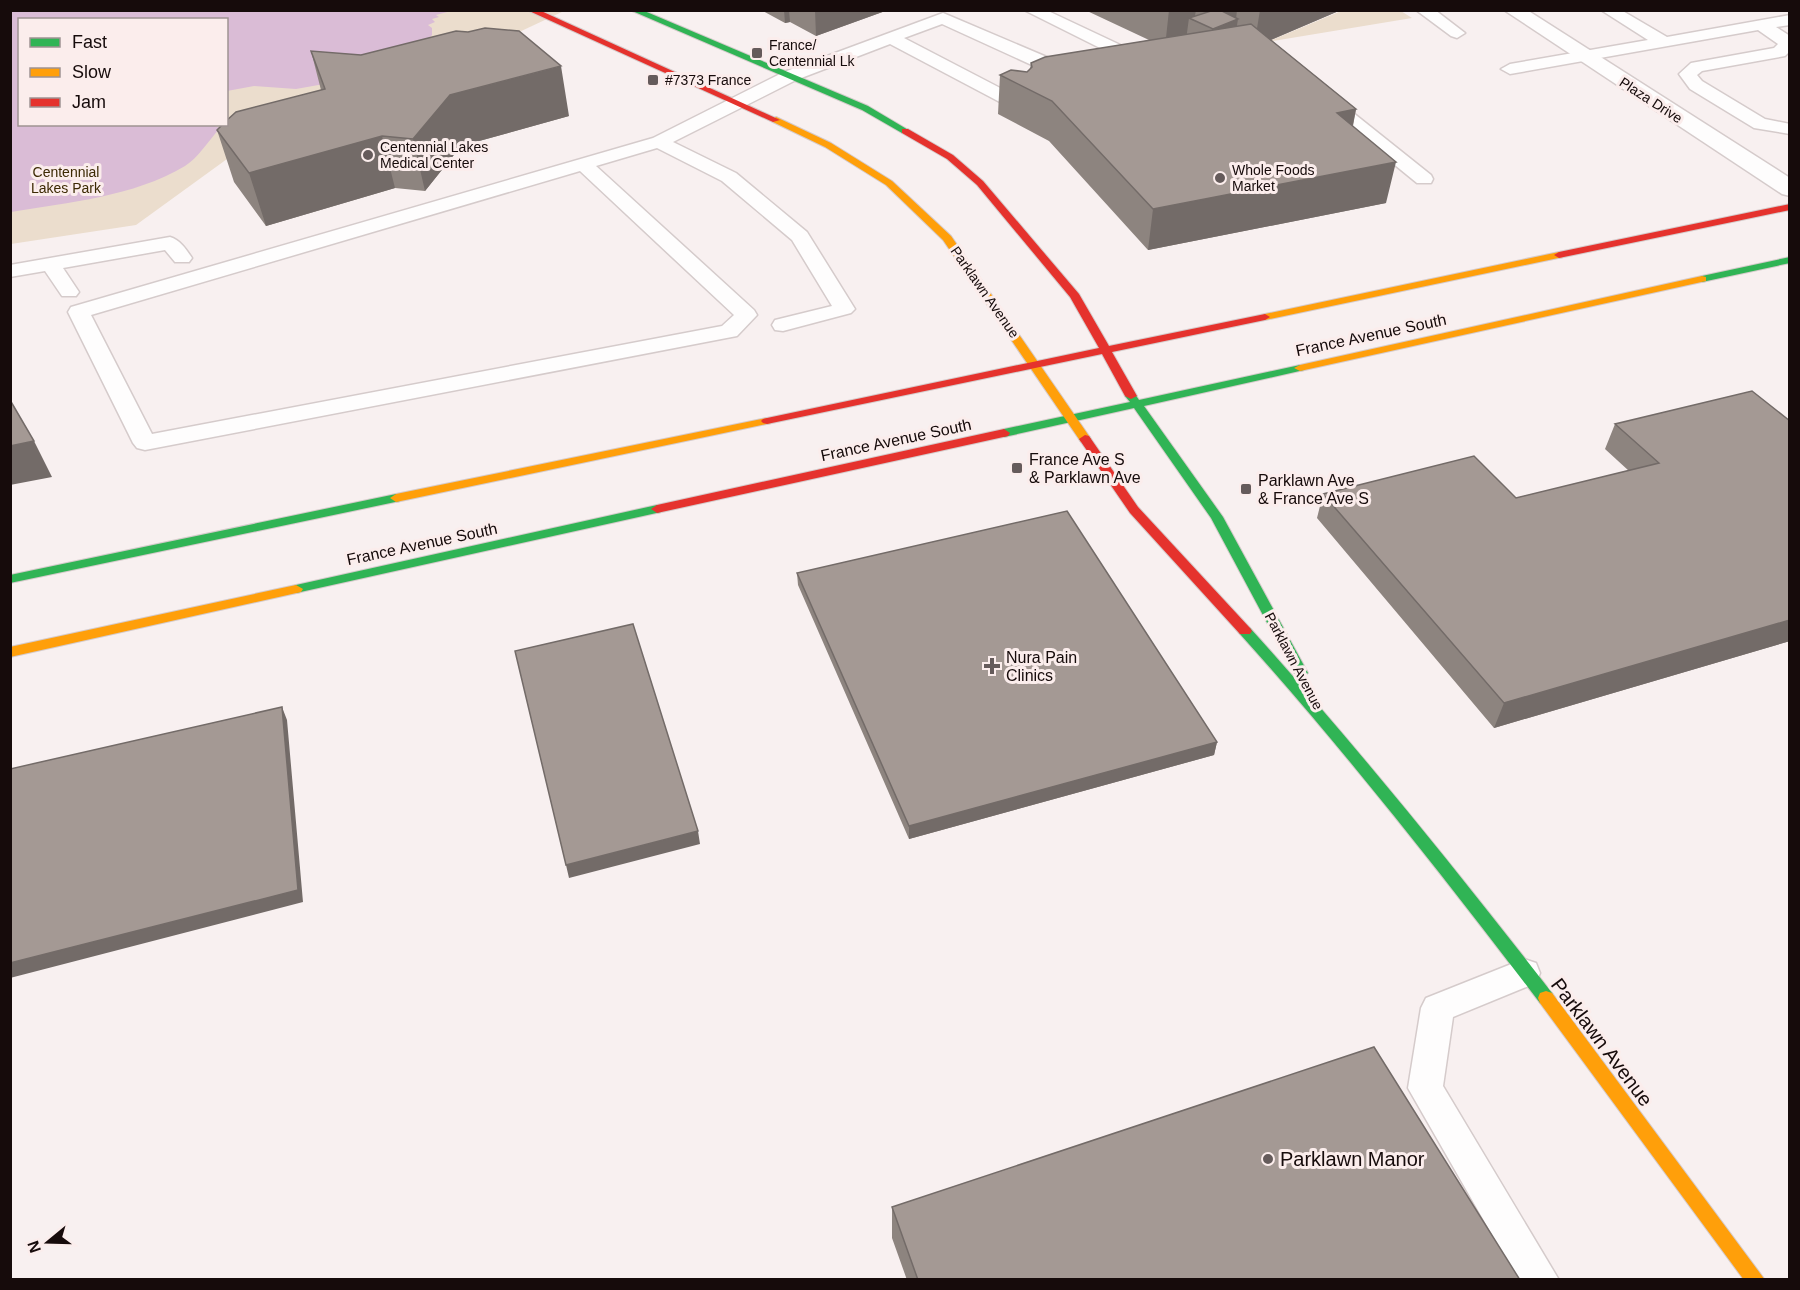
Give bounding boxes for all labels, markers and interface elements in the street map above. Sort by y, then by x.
legend [18,18,228,126]
text: Fast [72,32,107,52]
place label: France/ Centennial Lk [769,37,856,69]
marker: France/ Centennial Lk [750,46,764,60]
text: Slow [72,62,112,82]
place label: #7373 France [665,72,752,88]
marker: #7373 France [646,73,660,87]
street label: Plaza Drive [1617,74,1686,126]
text: Jam [72,92,106,112]
place label: Centennial Lakes Medical Center [380,139,488,171]
marker: Centennial Lakes Medical Center [361,148,375,162]
place label: Whole Foods Market [1232,162,1314,194]
park label: Centennial Lakes Park [31,164,102,196]
marker: Whole Foods Market [1213,171,1227,185]
street label: Parklawn Avenue [947,243,1023,341]
street label: France Avenue South [1294,311,1448,359]
street label: France Avenue South [819,416,973,464]
place label: France Ave S & Parklawn Ave [1029,451,1141,486]
marker: France Ave S & Parklawn Ave [1010,461,1024,475]
place label: Parklawn Ave & France Ave S [1258,472,1369,507]
marker: Parklawn Ave & France Ave S [1239,482,1253,496]
street label: France Avenue South [345,520,499,568]
street label: Parklawn Avenue [1262,610,1326,713]
place label: Nura Pain Clinics [1006,649,1077,684]
marker: Nura Pain Clinics [983,657,1001,675]
street label: Parklawn Avenue [1547,974,1657,1110]
place label: Parklawn Manor [1280,1148,1425,1170]
marker: Parklawn Manor [1261,1152,1275,1166]
north arrow [18,1212,78,1272]
text: N [24,1238,44,1255]

